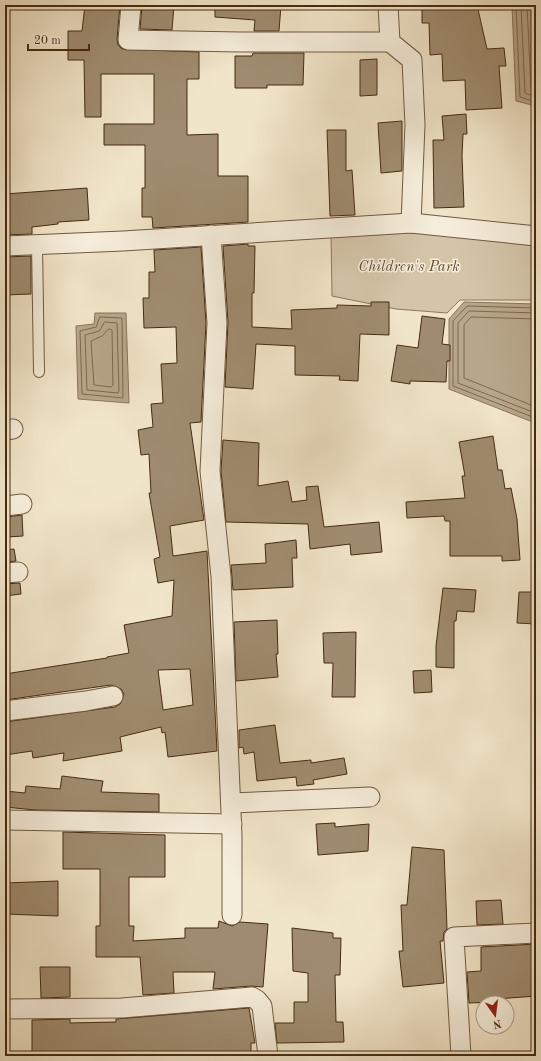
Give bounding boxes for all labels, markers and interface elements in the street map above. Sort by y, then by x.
scale bar [28,26,89,52]
text: 20 m [34,35,61,47]
park label: Children's Park [358,260,460,275]
north arrow [475,995,515,1035]
text: N [491,1017,502,1030]

